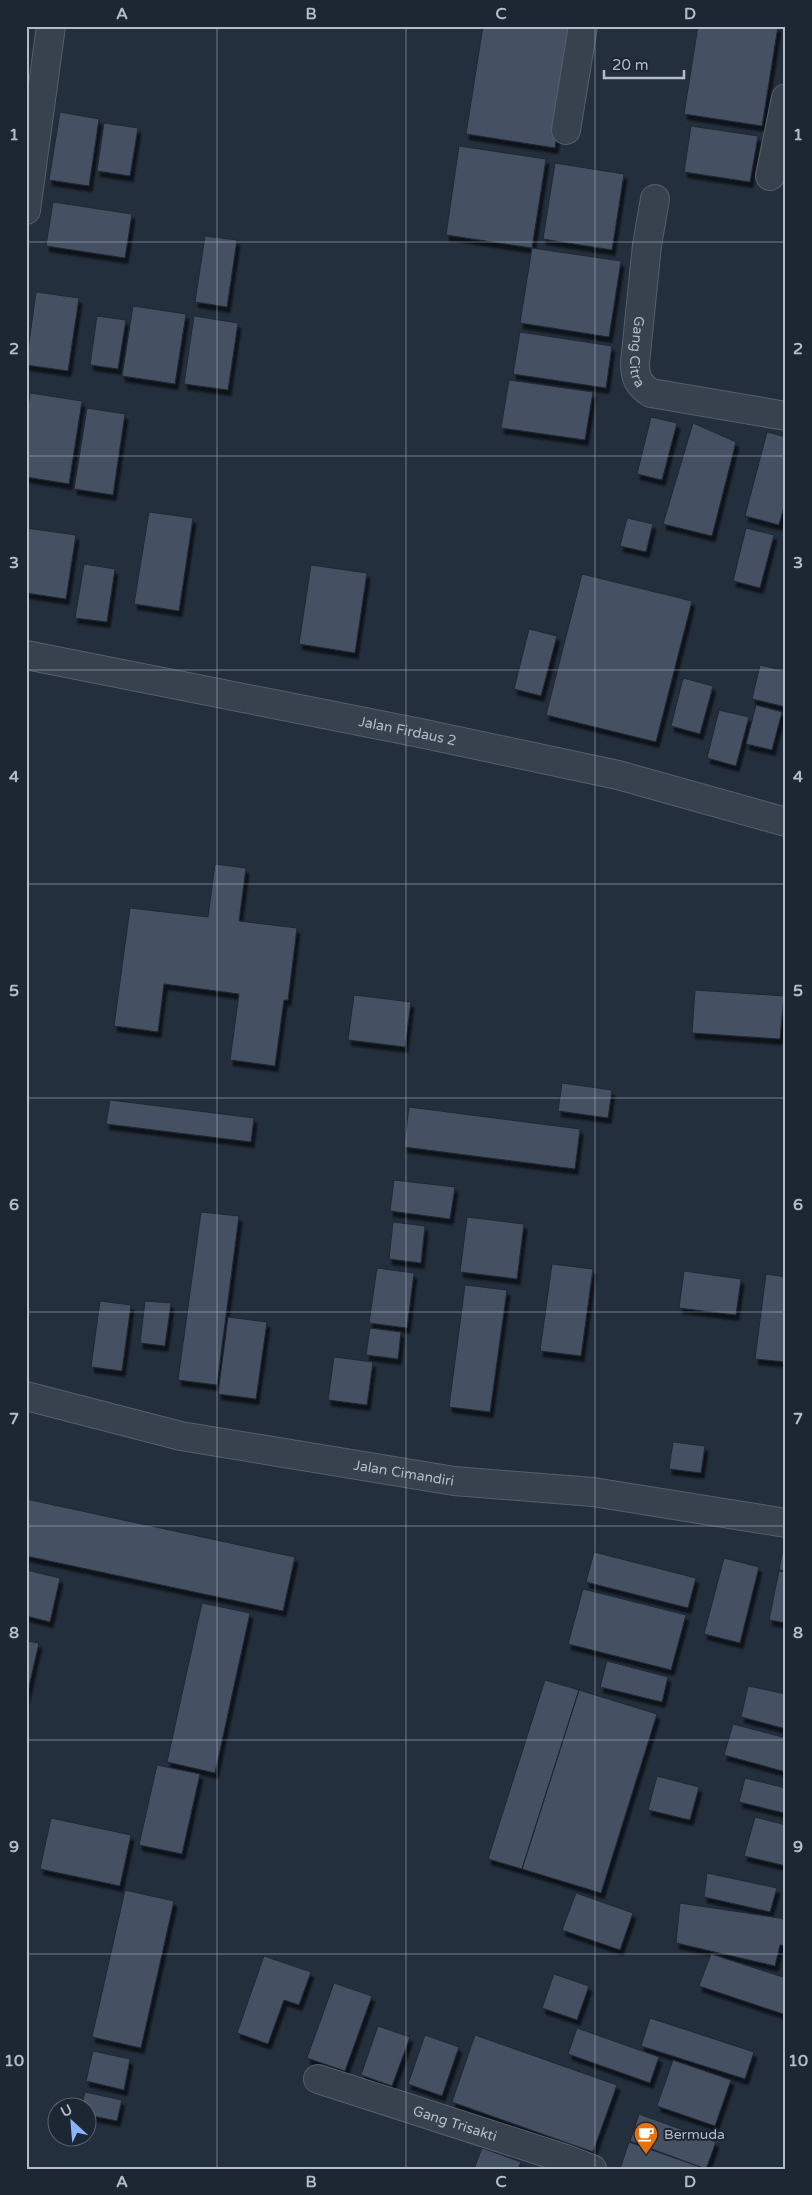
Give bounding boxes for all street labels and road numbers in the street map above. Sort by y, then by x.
street label: Gang Citra [626,315,649,391]
street label: Jalan Firdaus 2 [357,713,458,749]
street label: Jalan Cimandiri [352,1456,455,1489]
street label: Gang Trisakti [411,2102,499,2145]

